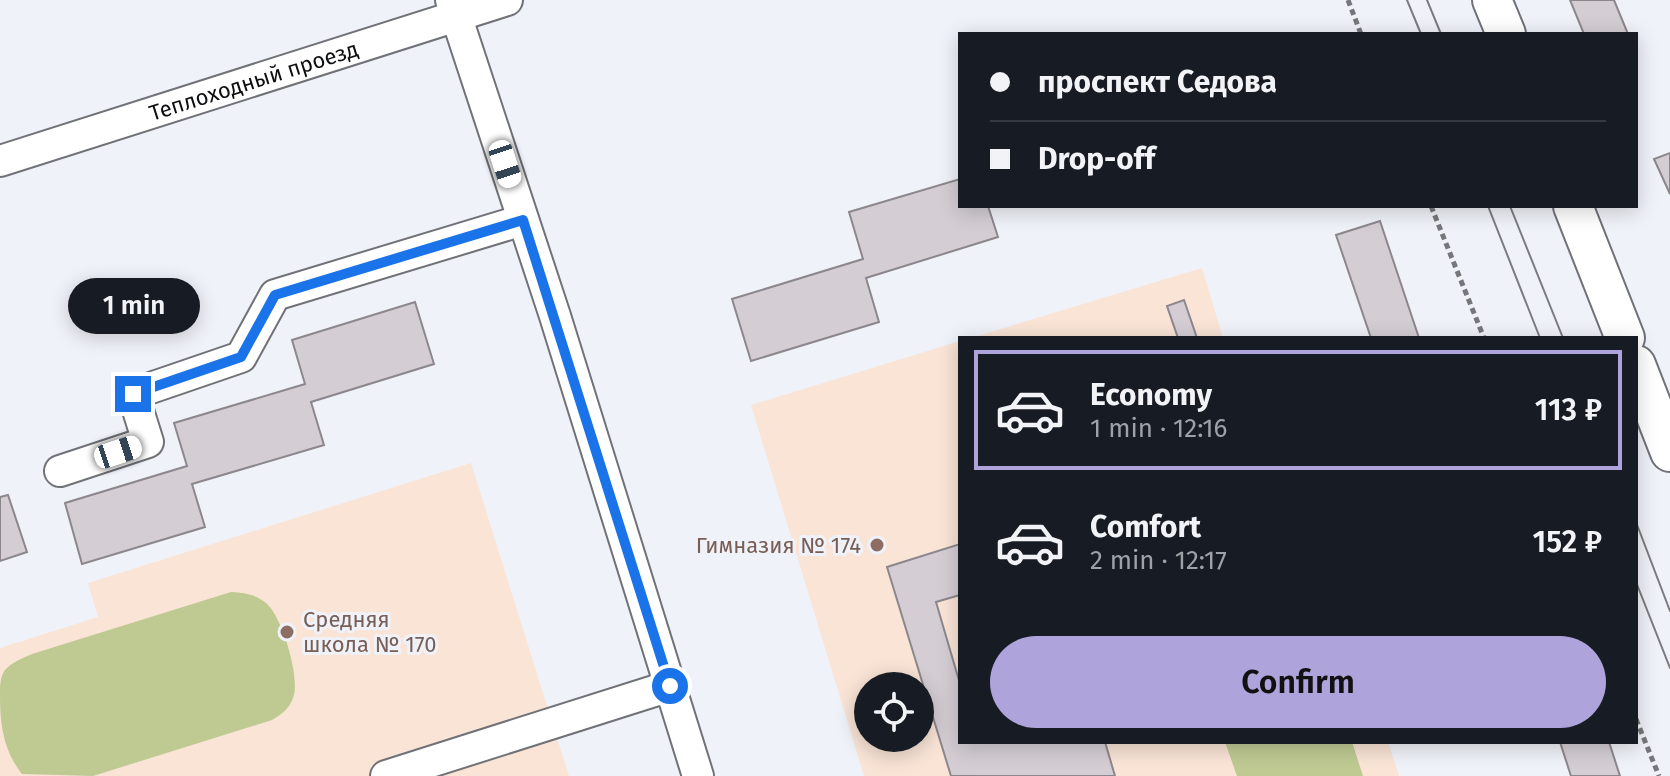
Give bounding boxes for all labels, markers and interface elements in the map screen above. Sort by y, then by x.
street label: Теплоходный проезд [146,35,361,126]
text: проспект Седова [1038,64,1277,100]
car [486,137,524,191]
text: Drop-off [1038,141,1155,177]
callout: 1 min [67,278,199,334]
text: 1 min [103,290,165,321]
icon: car [994,374,1066,446]
route end [115,376,151,412]
text: Economy [1090,377,1212,413]
text: 113 ₽ [1535,392,1602,428]
text: 1 min · 12:16 [1090,413,1227,444]
car [91,433,145,471]
icon: car [994,506,1066,578]
text: Comfort [1090,509,1201,545]
text: 152 ₽ [1533,524,1602,560]
place label: Гимназия № 174 [696,532,861,559]
marker: Гимназия № 174 [868,536,886,554]
text: 2 min · 12:17 [1090,545,1227,576]
place label: Средняя школа № 170 [303,606,437,658]
marker: Средняя школа № 170 [278,623,296,641]
button: Confirm [990,636,1606,728]
route start [652,668,688,704]
map controls [854,672,934,752]
button: locate [854,672,934,752]

